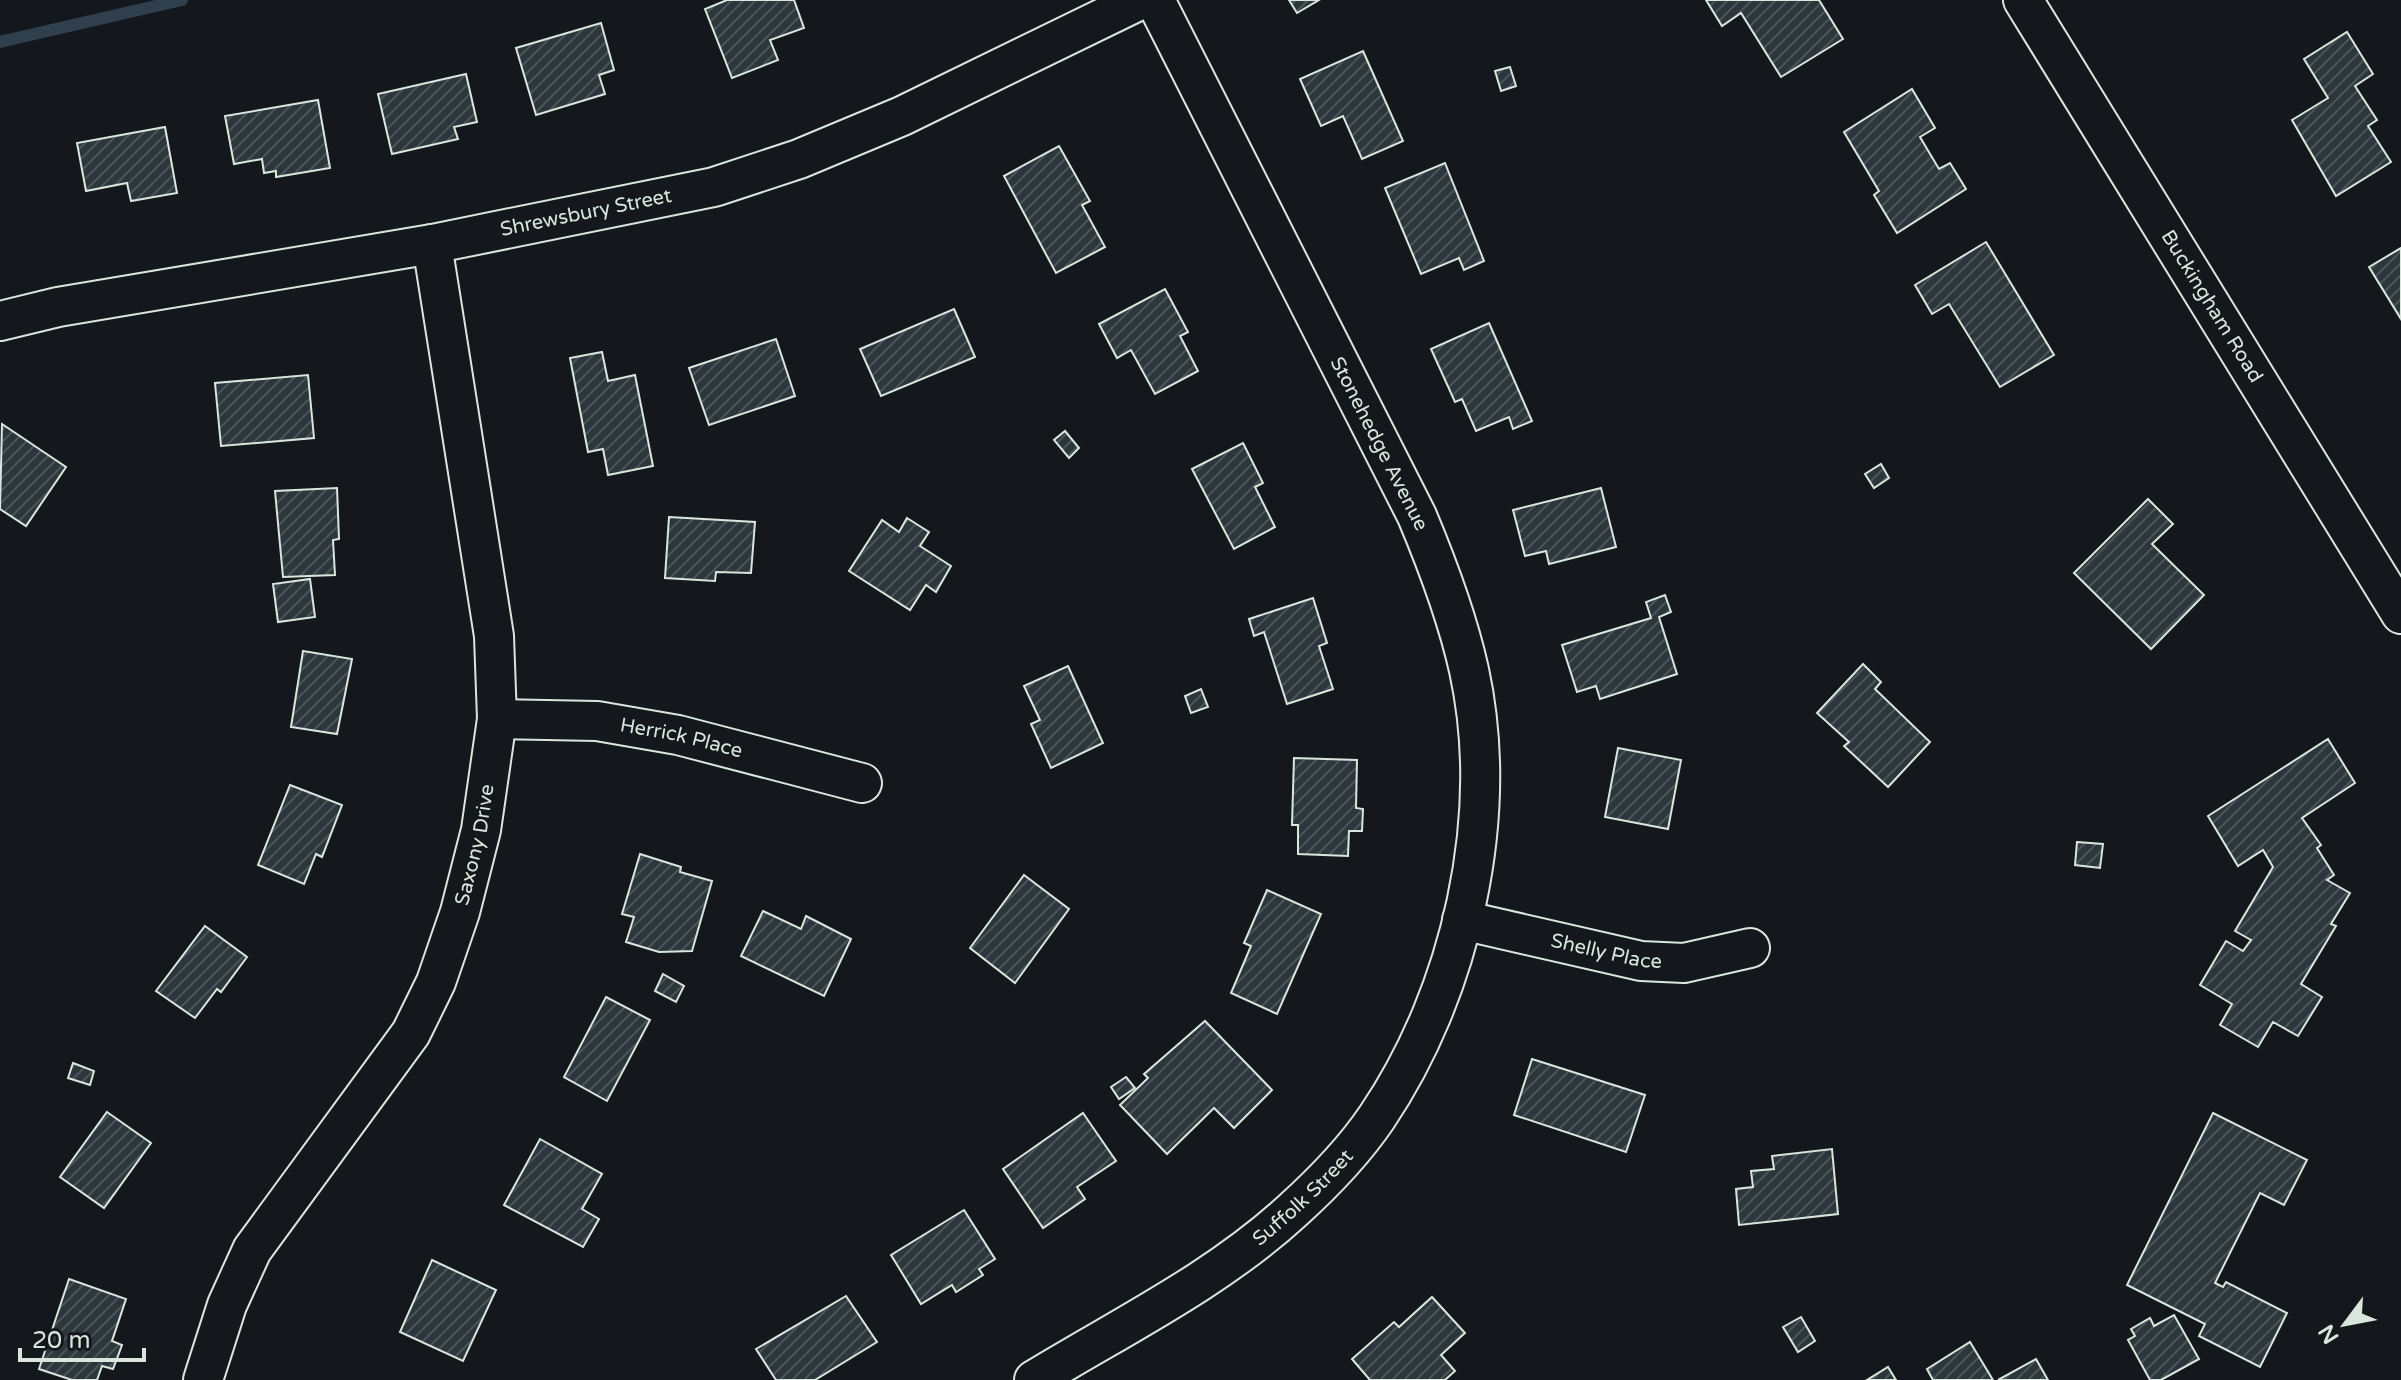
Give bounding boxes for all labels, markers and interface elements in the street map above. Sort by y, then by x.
street label: Shrewsbury Street [498,184,674,242]
street label: Buckingham Road [2156,226,2268,387]
street label: Stonehedge Avenue [1325,353,1433,535]
street label: Herrick Place [618,713,745,763]
street label: Saxony Drive [450,783,499,908]
street label: Shelly Place [1548,929,1662,974]
street label: Suffolk Street [1248,1145,1359,1251]
north arrow [2305,1284,2385,1364]
scale bar [20,1312,144,1362]
text: N [2313,1320,2345,1348]
text: 20 m [32,1326,90,1355]

